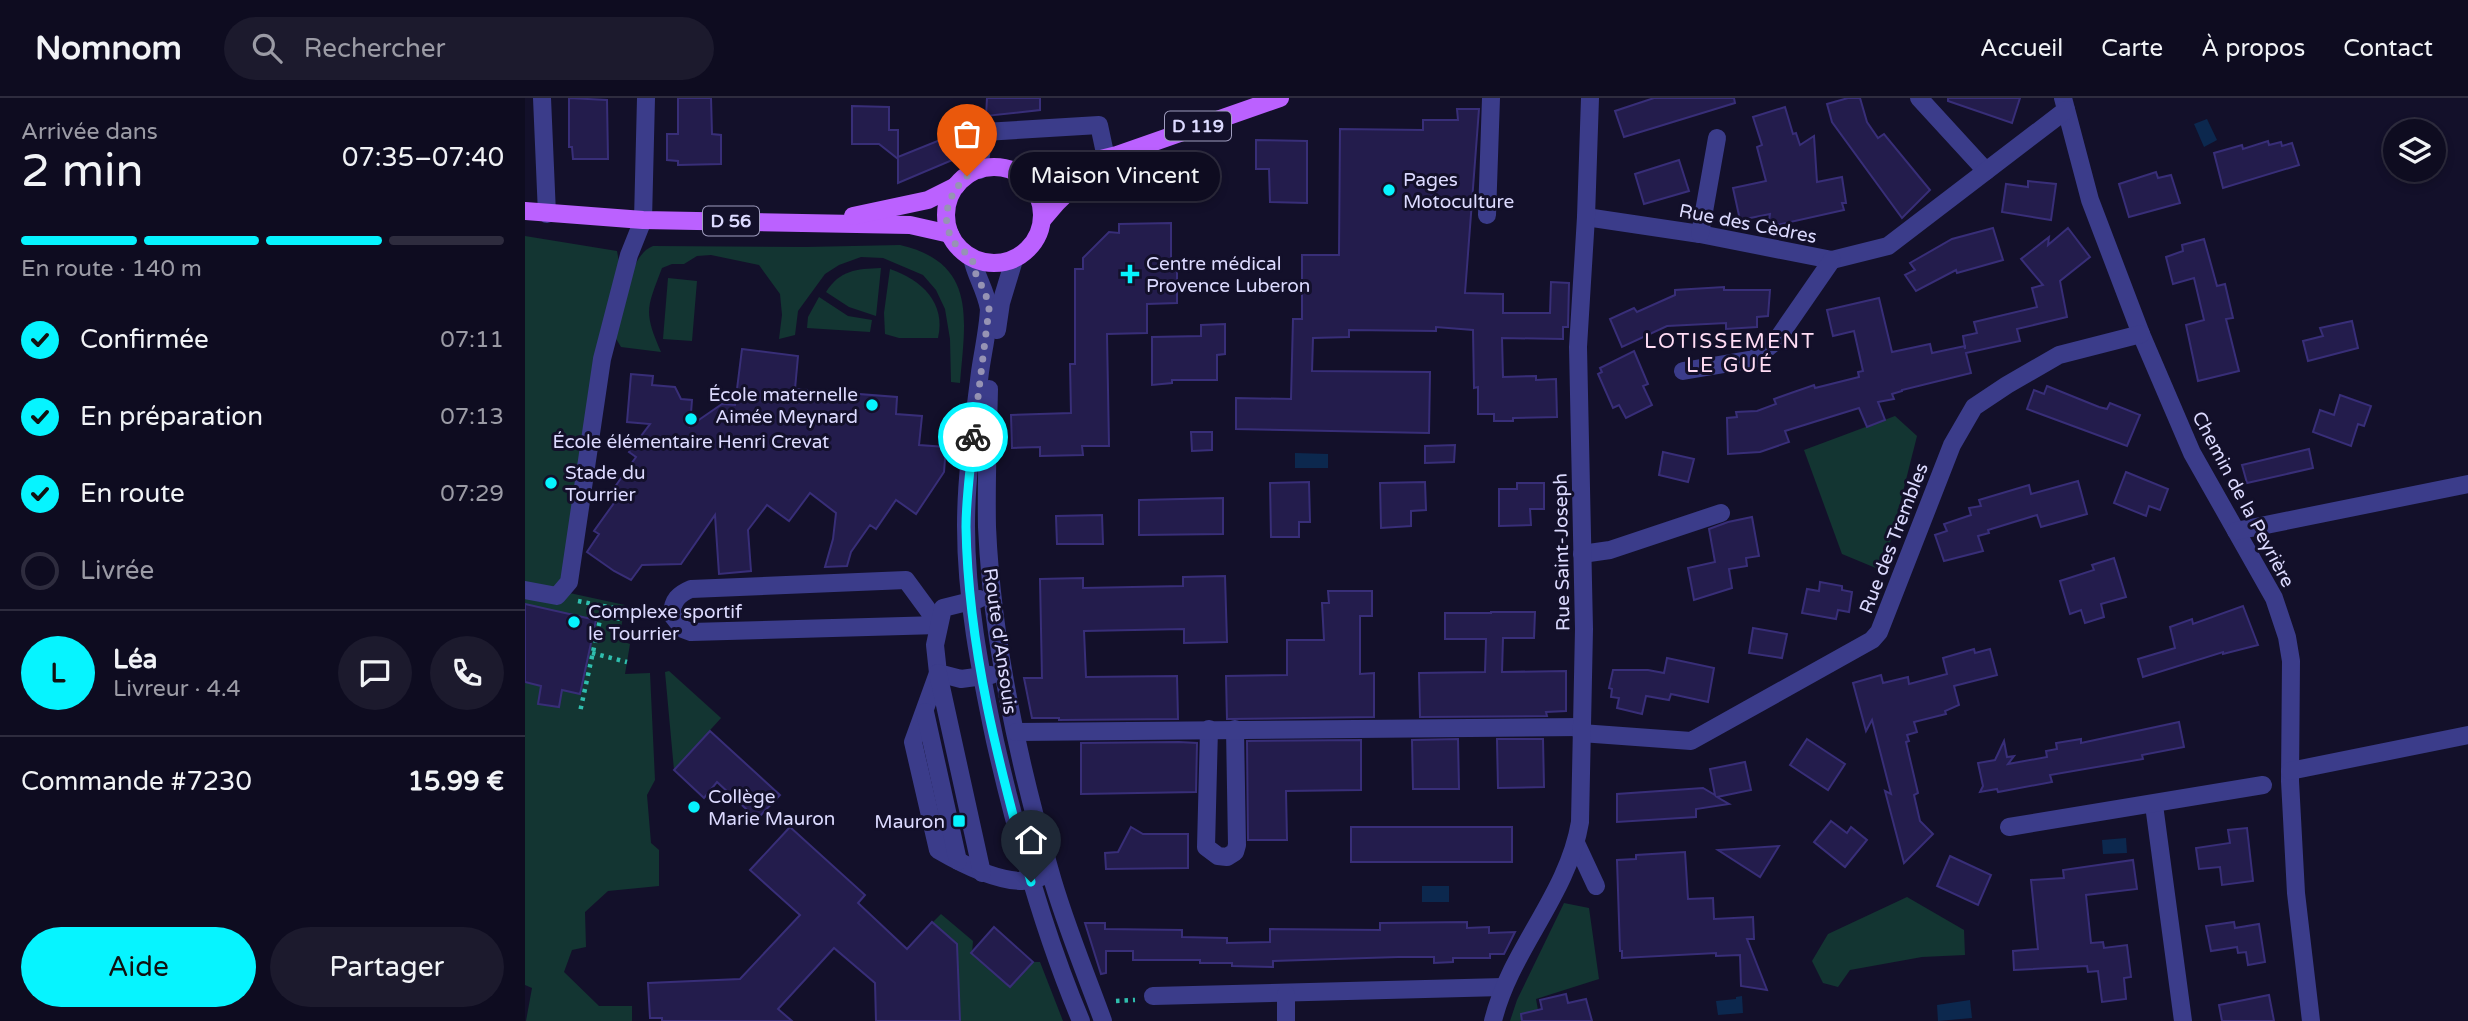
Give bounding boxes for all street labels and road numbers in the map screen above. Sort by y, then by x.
road number: D 119 [1165,111,1231,140]
street label: Rue des Cèdres [1677,200,1819,248]
road number: D 56 [703,207,759,236]
street label: Chemin de la Peyrière [2187,408,2299,591]
street label: Rue des Trembles [1855,460,1933,617]
street label: Rue Saint-Joseph [1550,473,1574,631]
street label: Route d'Ansouis [979,567,1021,716]

